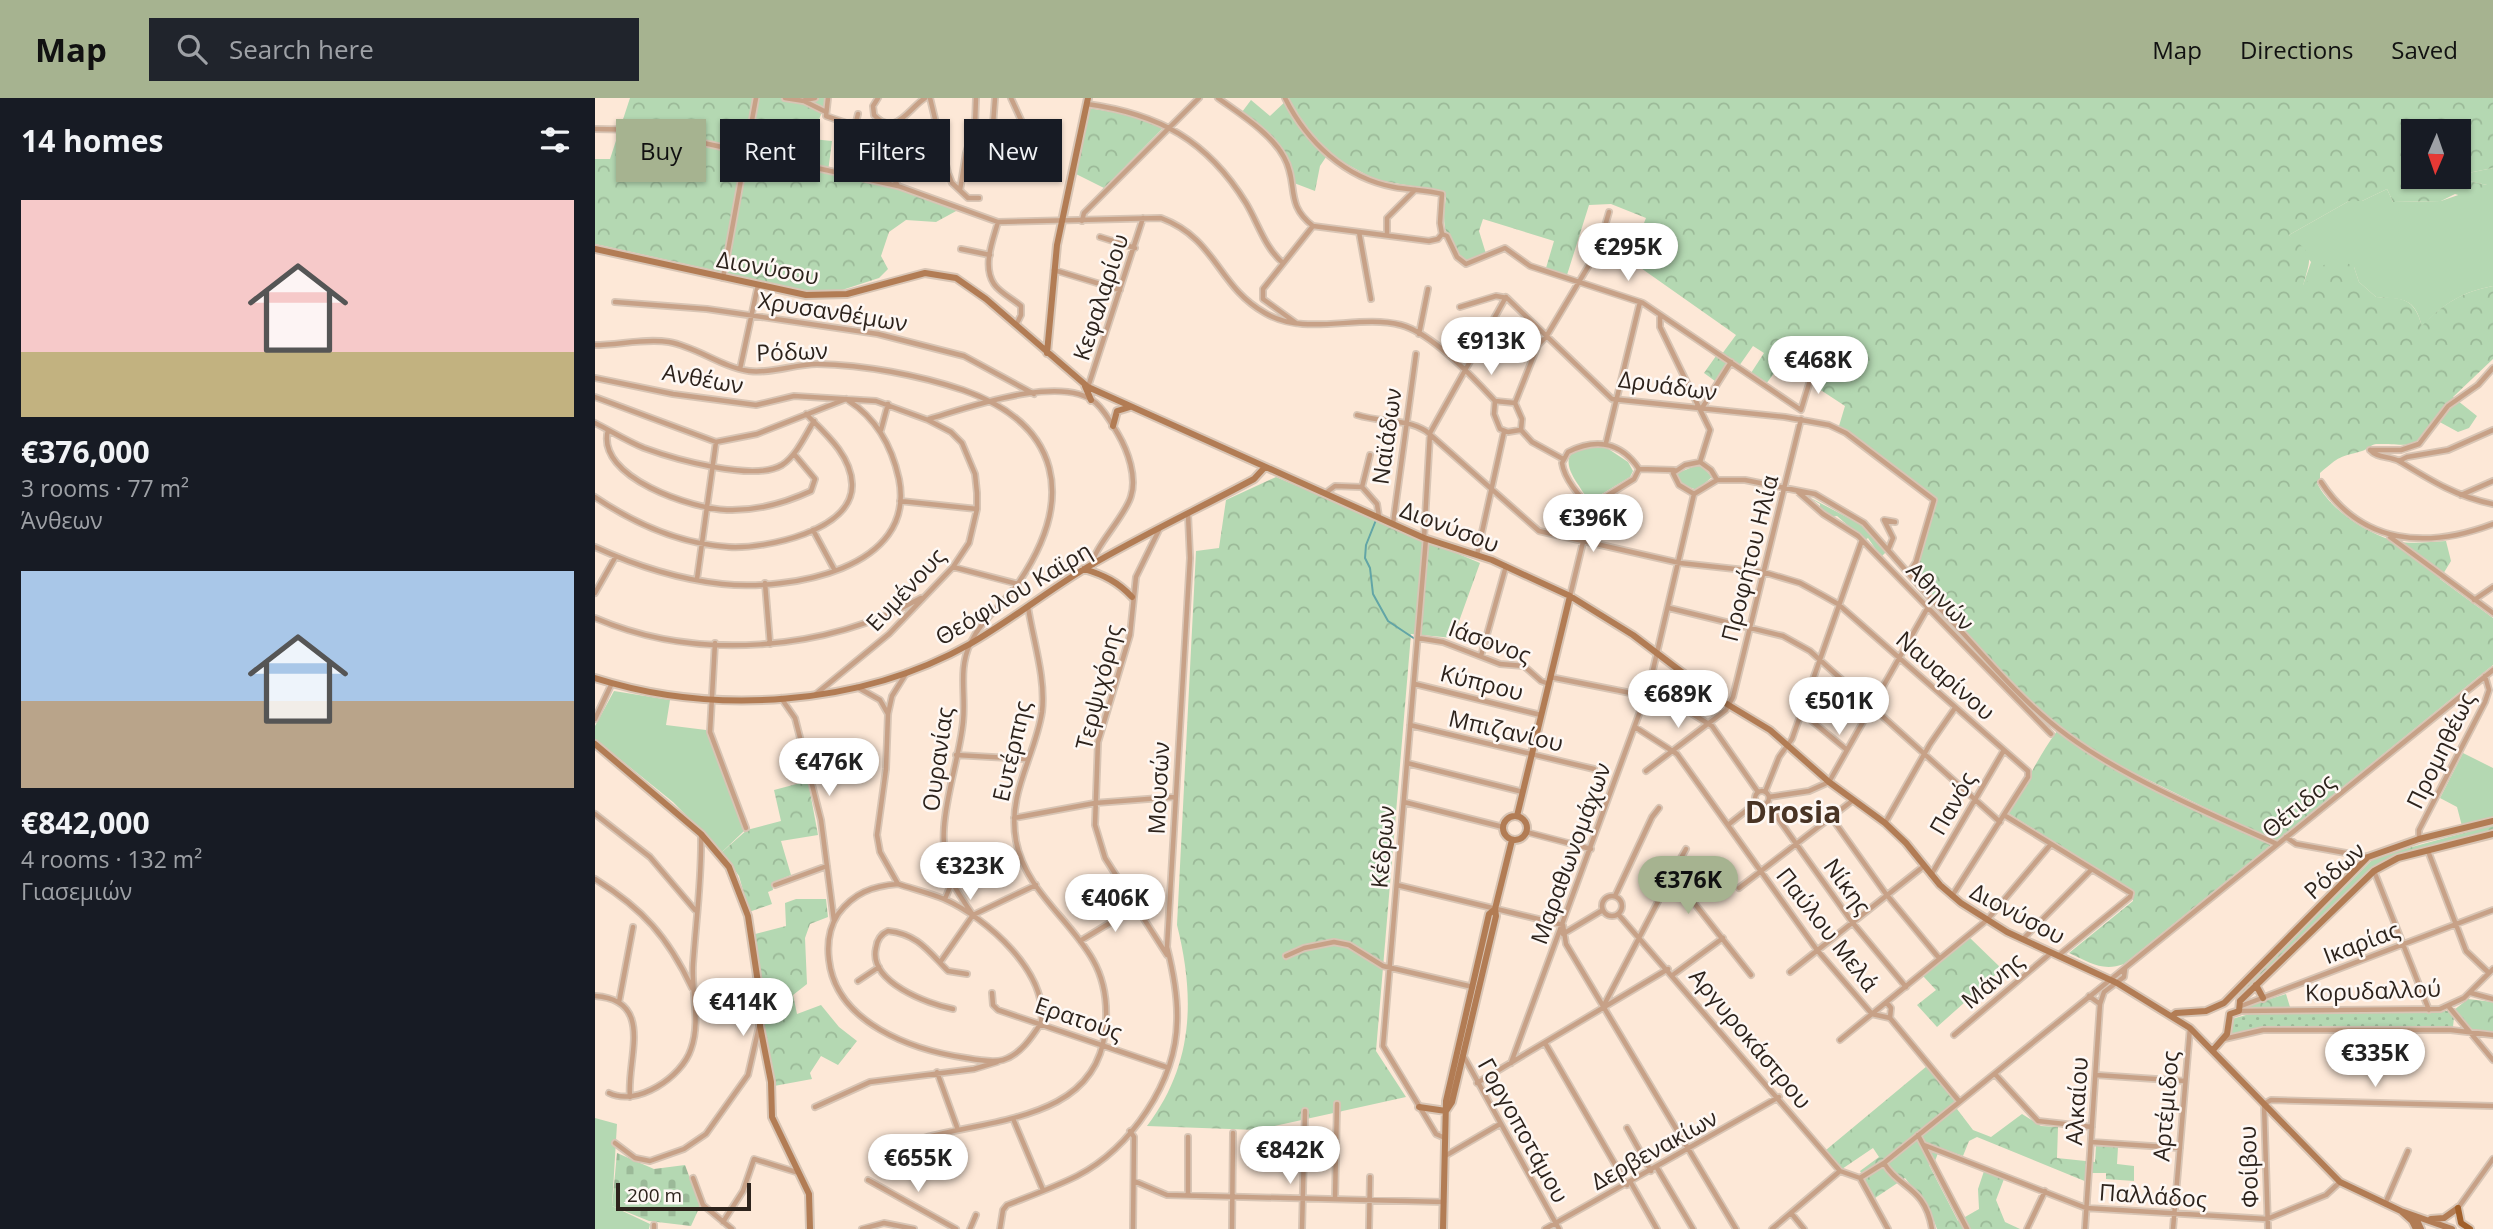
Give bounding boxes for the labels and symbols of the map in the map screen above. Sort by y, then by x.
north arrow [2401,119,2471,189]
pin: €295K [1579,223,1677,283]
street label: Κεφαλαρίου [1064,230,1136,364]
street label: Διονύσου [714,242,822,292]
street label: Χρυσανθέμων [756,283,910,339]
pin: €913K [1442,317,1540,377]
street label: Ρόδων [756,334,828,368]
pin: €468K [1769,336,1867,396]
street label: Ανθέων [660,355,746,401]
street label: Δρυάδων [1617,362,1719,408]
street label: Ναϊάδων [1363,386,1409,486]
street label: Προφήτου Ηλία [1713,471,1785,645]
street label: Διονύσου [1396,493,1504,559]
pin: €396K [1544,494,1642,554]
street label: Θεόφιλου Καϊρη [929,534,1097,652]
street label: Ευμένους [858,540,952,638]
street label: Αθηνών [1900,554,1982,638]
street label: Ιάσονος [1444,611,1536,671]
street label: Τερψιχόρης [1067,621,1129,753]
street label: Ναυαρίνου [1890,623,2002,727]
street label: Κύπρου [1437,656,1527,708]
pin: €689K [1629,670,1727,730]
pin: €501K [1790,678,1888,737]
street label: Προμηθέως [2398,686,2482,814]
street label: Ευτέρπης [984,697,1038,805]
street label: Μπιζανίου [1446,701,1566,759]
street label: Ουρανίας [914,705,960,813]
pin: €476K [780,738,878,798]
street label: Μουσών [1140,741,1176,835]
street label: Μαραθωνομάχων [1522,758,1618,948]
street label: Πανός [1921,765,1983,841]
street label: Θέτιδος [2254,765,2342,845]
district label: Drosia [1745,791,1841,832]
street label: Κέδρων [1362,804,1402,890]
street label: Ρόδων [2297,834,2371,906]
pin: €323K [921,842,1019,902]
street label: Νίκης [1817,851,1879,921]
pin: €376K [1639,856,1737,916]
street label: Παύλου Μελά [1770,860,1886,998]
pin: €406K [1066,874,1164,934]
street label: Διονύσου [1965,875,2071,951]
street label: Ικαρίας [2318,913,2404,971]
street label: Μάνης [1954,944,2030,1016]
street label: Αργυροκάστρου [1683,961,1819,1115]
street label: Κορυδαλλού [2304,972,2442,1008]
pin: €414K [694,978,792,1038]
street label: Ερατούς [1031,988,1127,1048]
pin: €335K [2326,1030,2424,1089]
street label: Αρτέμιδος [2144,1049,2186,1163]
street label: Γοργοποτάμου [1471,1052,1577,1208]
street label: Αλκαίου [2057,1056,2095,1146]
street label: Δερβενακίων [1585,1101,1723,1197]
street label: Φοίβου [2231,1125,2265,1209]
pin: €842K [1241,1126,1339,1186]
pin: €655K [869,1134,967,1194]
street label: Παλλάδος [2098,1175,2208,1215]
scale bar [616,1180,751,1212]

